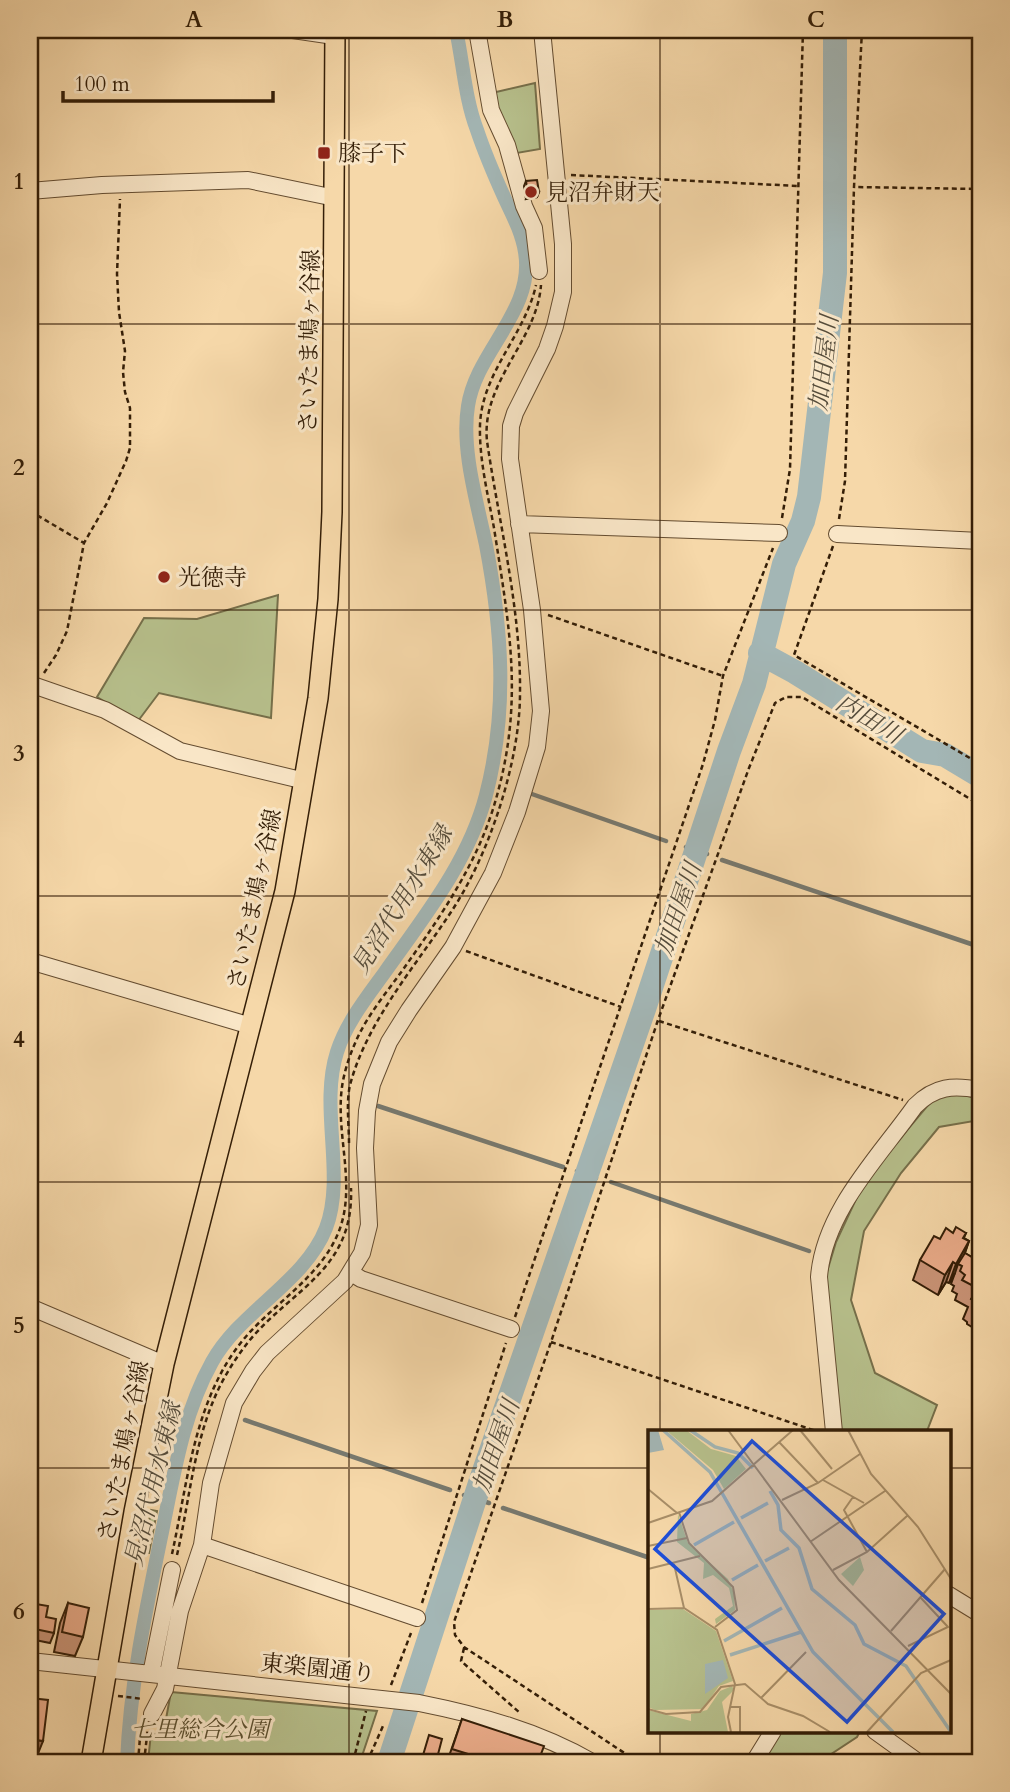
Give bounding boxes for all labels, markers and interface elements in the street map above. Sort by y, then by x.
text: A [185,4,203,35]
text: B [497,4,513,35]
text: C [807,4,825,35]
scale bar [63,60,273,104]
text: 100 m [74,70,130,99]
place label: 膝子下 [338,138,407,169]
marker: 膝子下 [316,145,332,161]
text: 1 [13,166,25,197]
place label: 見沼弁財天 [545,177,660,208]
marker: 見沼弁財天 [523,184,539,200]
street label: さいたま鳩ヶ谷線 [292,249,327,433]
water label: 加田屋川 [802,310,847,413]
text: 2 [13,452,25,483]
place label: 光徳寺 [178,562,247,593]
marker: 光徳寺 [156,569,172,585]
water label: 内田川 [829,687,911,754]
text: 3 [13,738,25,769]
street label: さいたま鳩ヶ谷線 [220,806,289,992]
water label: 見沼代用水東縁 [344,818,463,980]
water label: 加田屋川 [647,856,711,960]
text: 4 [13,1024,25,1055]
text: 5 [13,1310,25,1341]
street label: さいたま鳩ヶ谷線 [91,1358,156,1544]
water label: 加田屋川 [465,1393,529,1497]
water label: 見沼代用水東縁 [117,1396,191,1570]
inset map [648,1430,950,1732]
text: 6 [13,1596,25,1627]
street label: 東楽園通り [259,1647,377,1690]
park label: 七里総合公園 [131,1714,273,1745]

